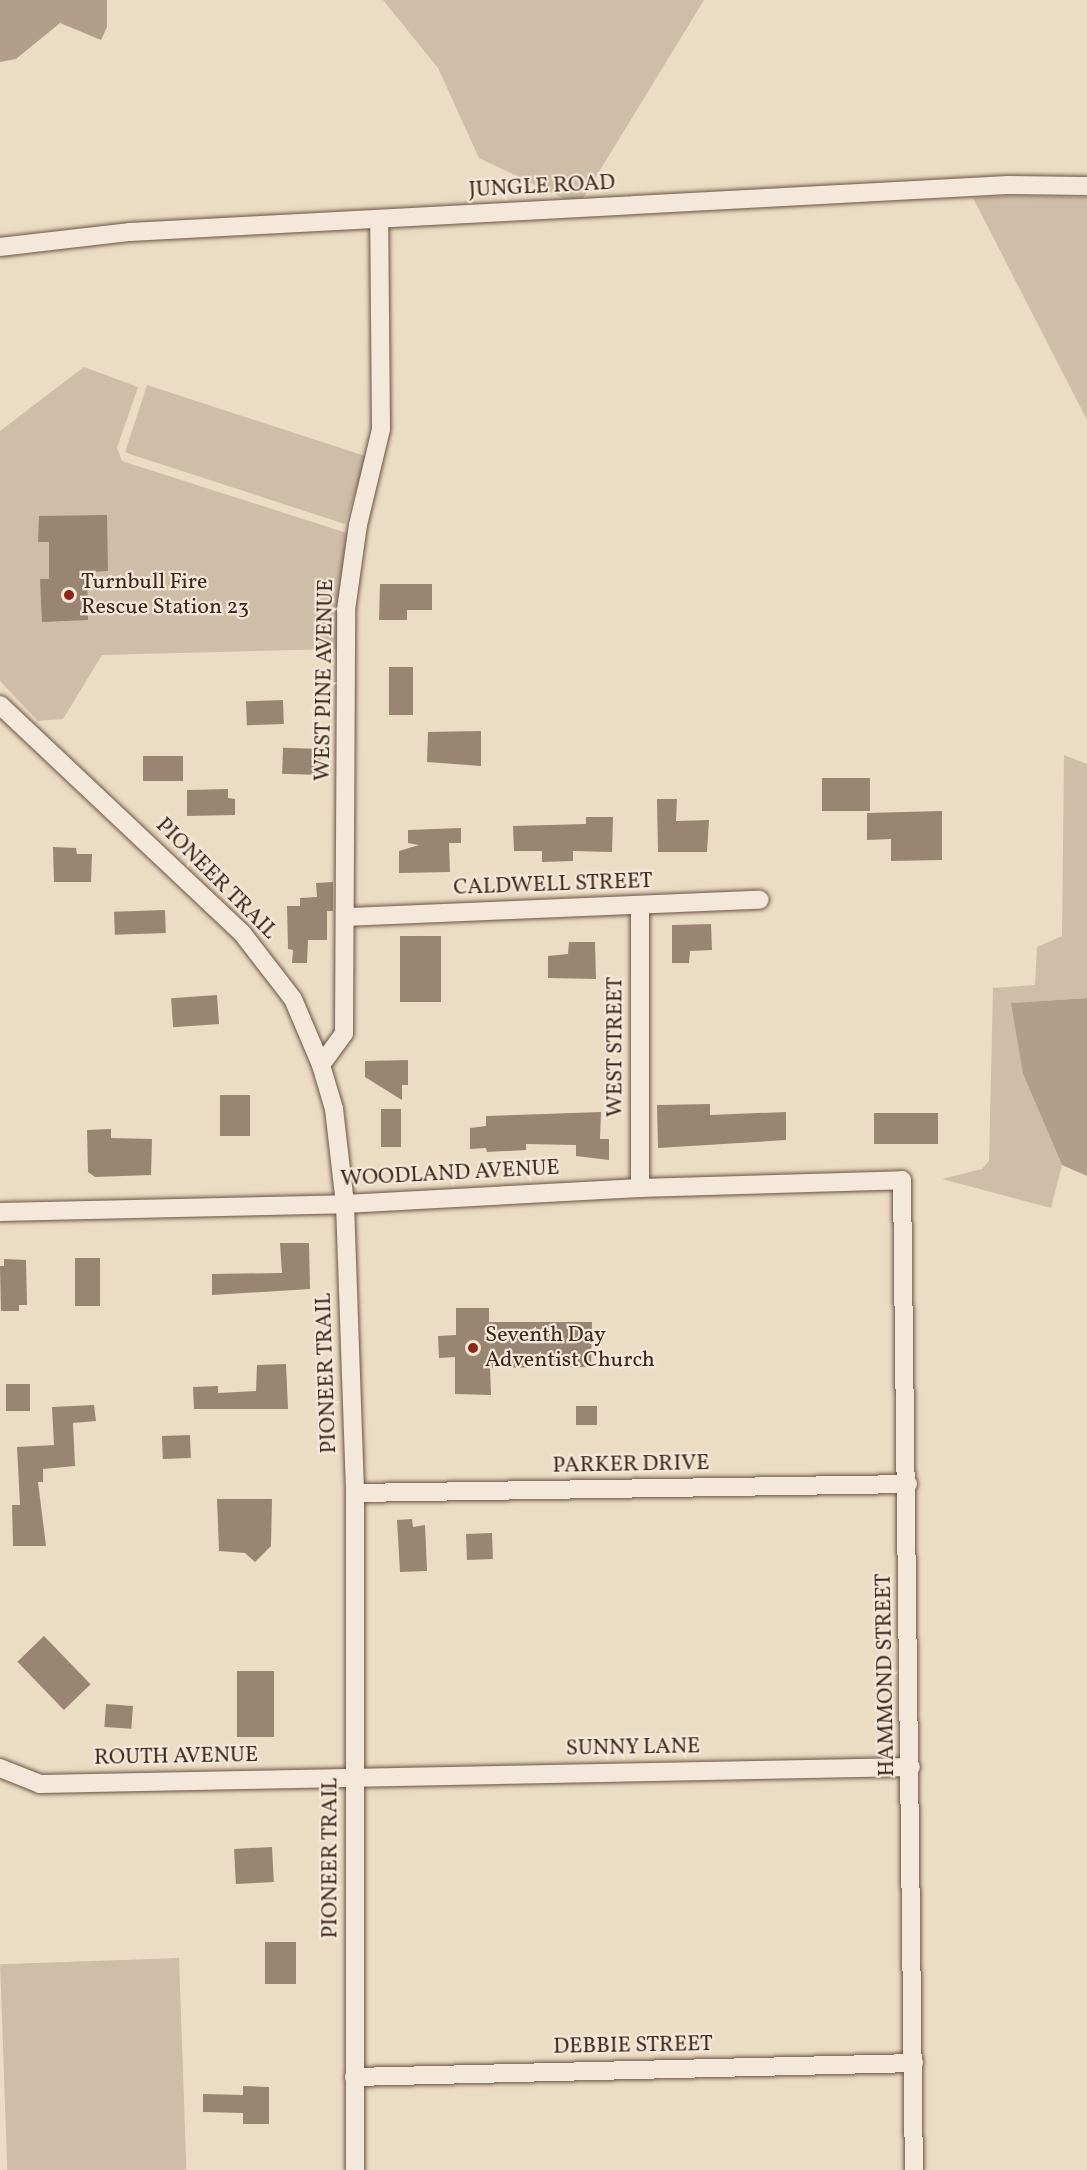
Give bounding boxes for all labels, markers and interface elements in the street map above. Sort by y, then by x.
street label: JUNGLE ROAD [468,170,616,204]
place label: Turnbull Fire Rescue Station 23 [81,569,249,620]
street label: WEST PINE AVENUE [310,578,340,782]
marker: Turnbull Fire Rescue Station 23 [62,588,76,602]
street label: PIONEER TRAIL [149,812,283,946]
street label: CALDWELL STREET [453,868,653,902]
street label: WEST STREET [603,976,629,1118]
street label: WOODLAND AVENUE [340,1155,560,1193]
street label: PIONEER TRAIL [311,1292,343,1454]
place label: Seventh Day Adventist Church [485,1322,655,1374]
marker: Seventh Day Adventist Church [466,1341,480,1355]
street label: PARKER DRIVE [552,1450,710,1480]
street label: HAMMOND STREET [871,1573,901,1777]
street label: SUNNY LANE [565,1734,701,1762]
street label: ROUTH AVENUE [94,1742,258,1772]
street label: PIONEER TRAIL [318,1777,344,1939]
street label: DEBBIE STREET [553,2031,713,2061]

